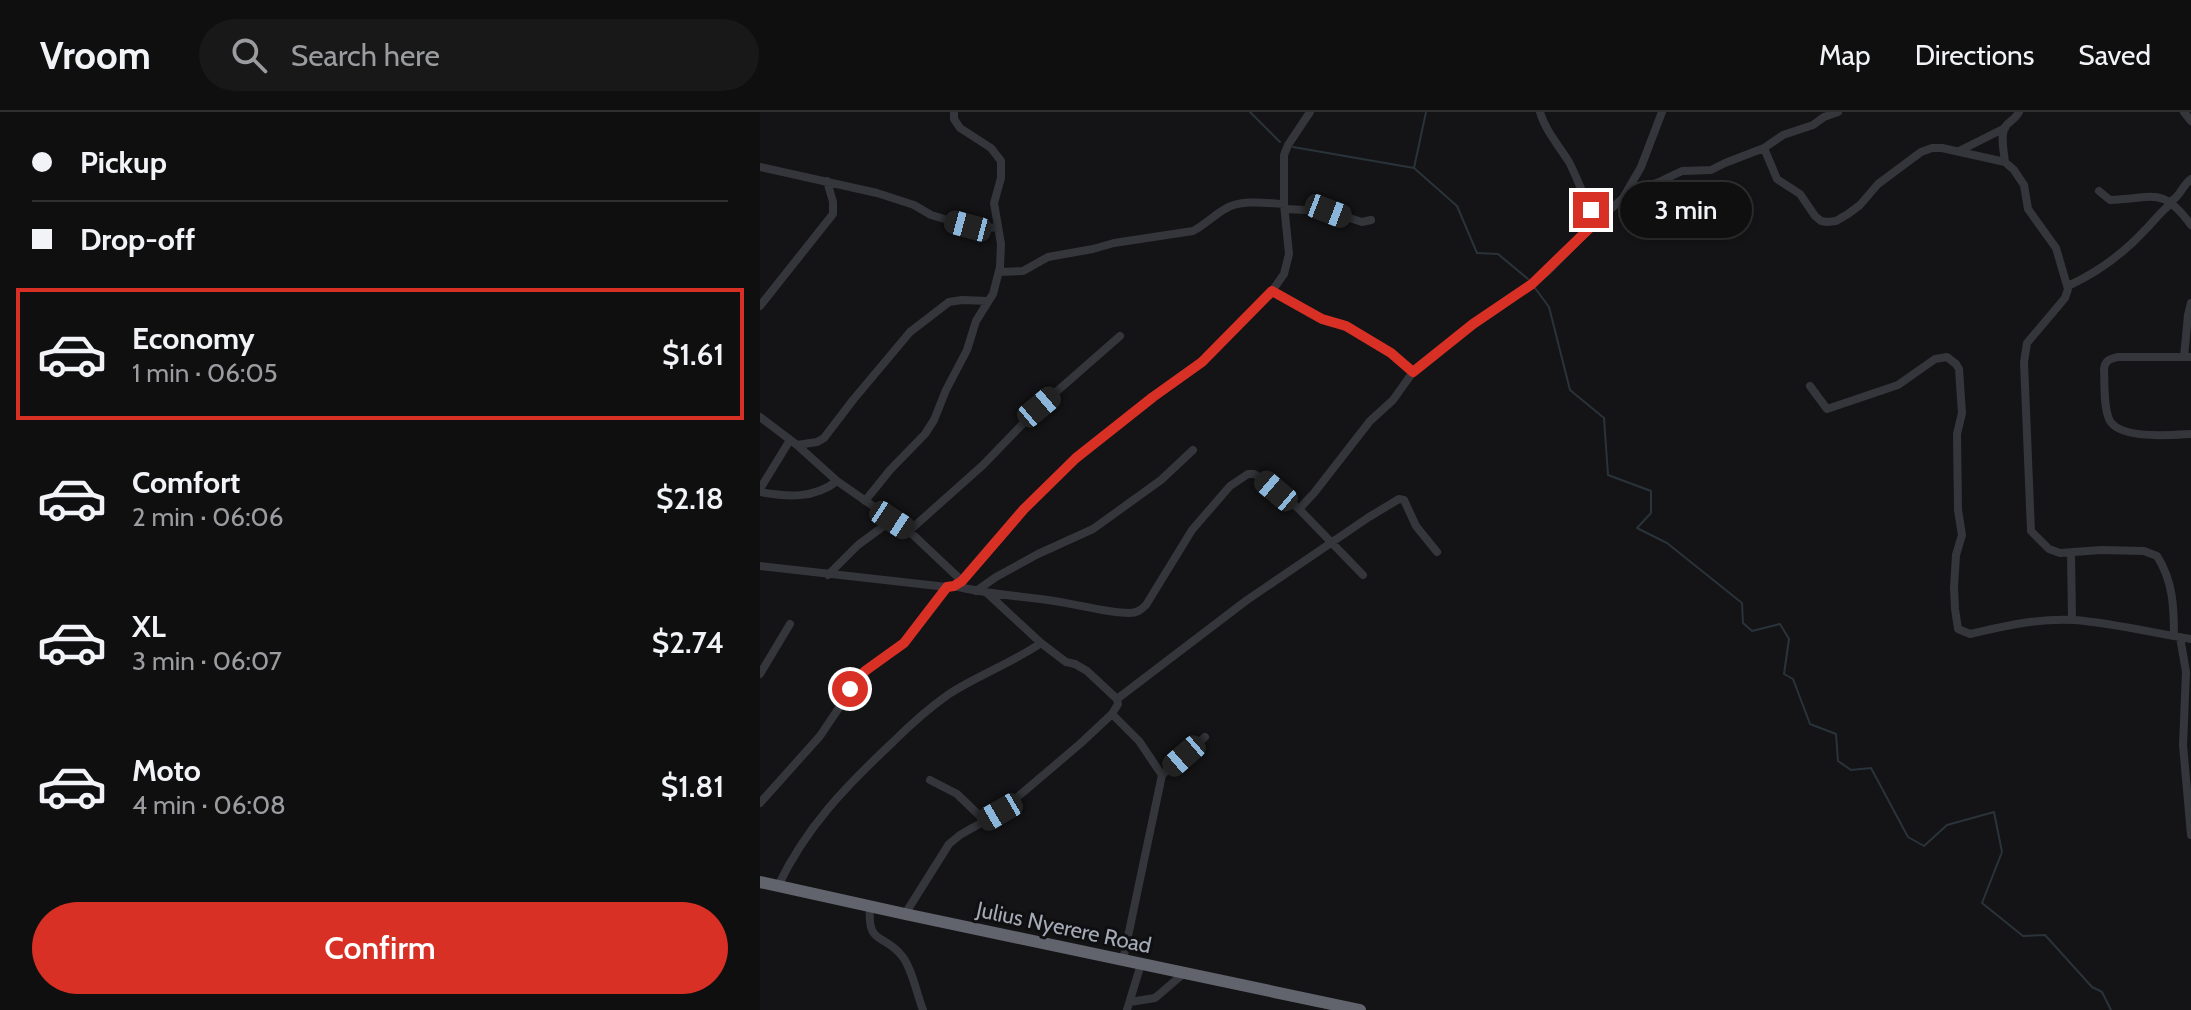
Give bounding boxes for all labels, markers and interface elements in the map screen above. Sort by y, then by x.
search box [199,19,759,91]
text: Vroom [40,32,151,79]
icon: search [227,33,271,77]
text: Search here [291,37,440,74]
text: Map [1819,38,1871,72]
text: Directions [1915,38,2034,72]
text: Saved [2078,38,2151,72]
text: Pickup [80,144,167,181]
callout: 3 min [1619,182,1751,238]
car [1301,191,1355,231]
route end [1573,192,1609,228]
text: 3 min [1655,194,1717,226]
car [942,208,994,244]
text: Drop-off [80,221,195,258]
icon: car [36,318,108,390]
text: Economy [132,320,255,357]
text: $1.61 [662,336,724,373]
text: 1 min · 06:05 [132,357,278,389]
car [1013,382,1065,432]
icon: car [36,462,108,534]
text: Comfort [132,464,240,501]
car [1250,466,1302,516]
text: $2.18 [656,480,724,517]
car [865,497,919,543]
text: 2 min · 06:06 [132,501,283,533]
icon: car [36,606,108,678]
text: XL [132,608,166,645]
text: $2.74 [652,624,724,661]
text: 3 min · 06:07 [132,645,282,677]
route start [832,671,868,707]
car [1158,731,1210,781]
icon: car [36,750,108,822]
text: Moto [132,752,201,789]
text: $1.81 [661,768,724,805]
text: 4 min · 06:08 [132,789,286,821]
car [973,790,1027,834]
street label: Julius Nyerere Road [973,896,1154,959]
button: Confirm [32,902,728,994]

